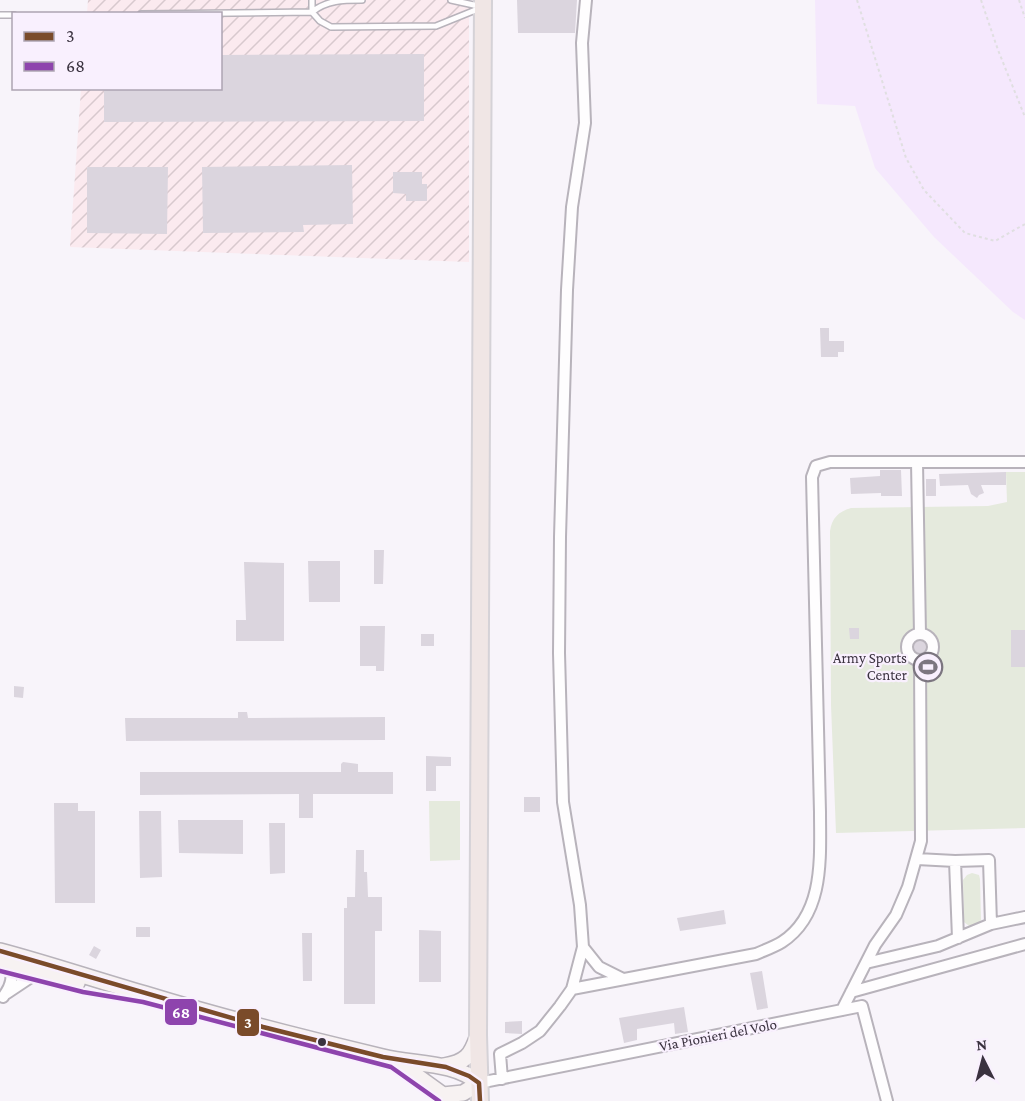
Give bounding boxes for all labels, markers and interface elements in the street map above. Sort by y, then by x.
legend [12,12,222,90]
text: 3 [66,26,75,46]
text: 68 [66,56,85,76]
place label: Army Sports Center [833,650,908,683]
sports icon: Army Sports Center [912,651,944,683]
line badge: 68 [164,998,198,1026]
text: 68 [172,1004,190,1021]
line badge: 3 [236,1008,260,1037]
text: 3 [244,1014,252,1031]
street label: Via Pionieri del Volo [658,1016,778,1054]
north arrow [953,1029,1013,1089]
unlabelled marker [316,1036,328,1048]
text: N [975,1036,988,1054]

